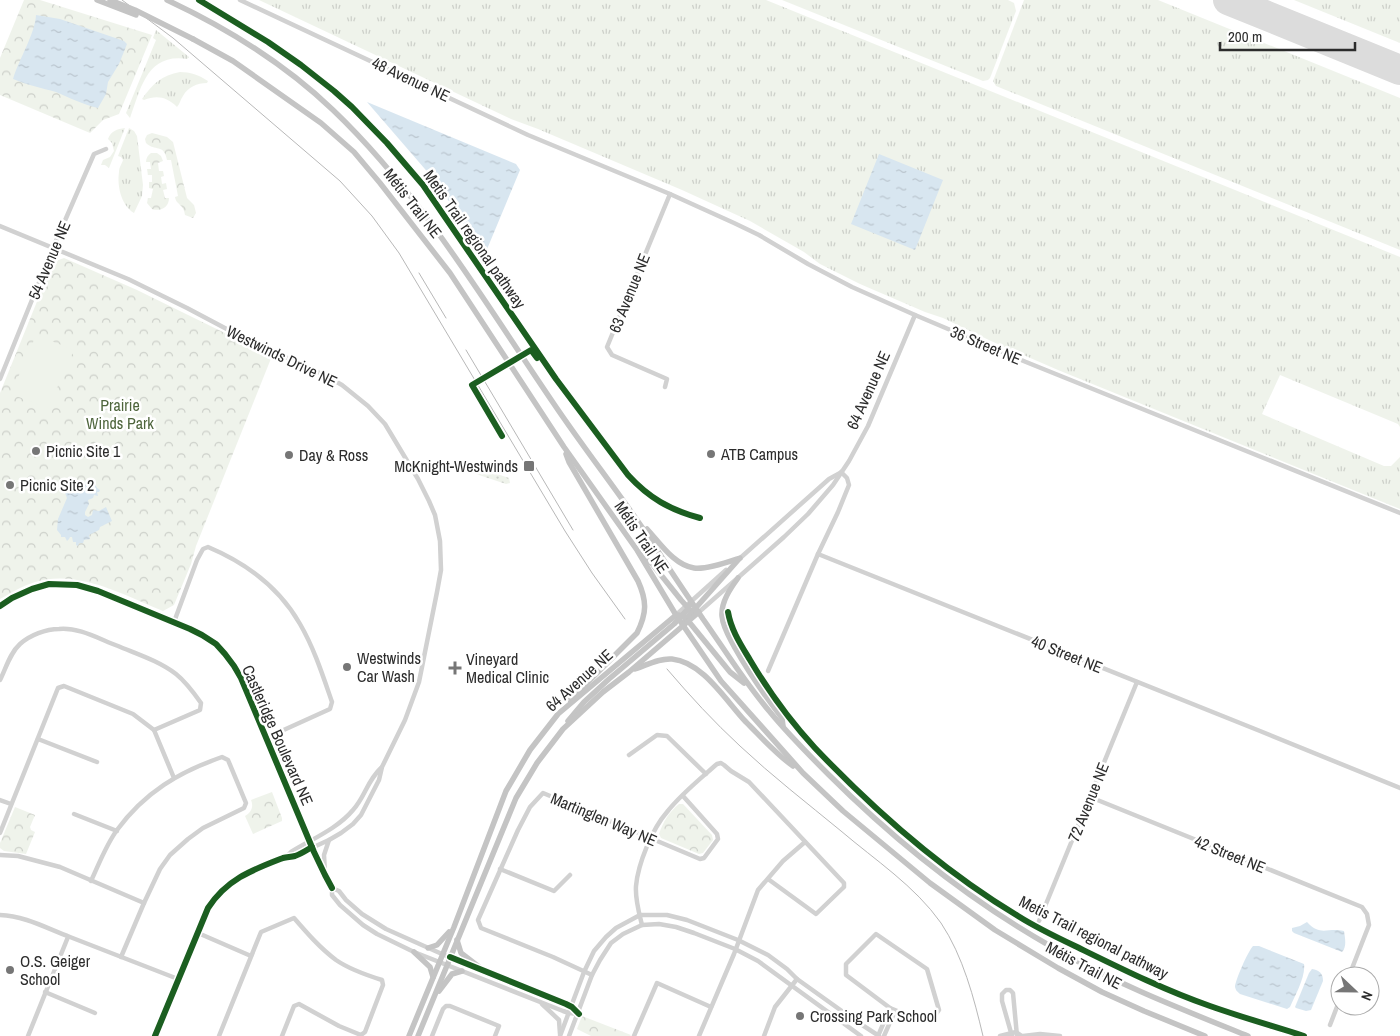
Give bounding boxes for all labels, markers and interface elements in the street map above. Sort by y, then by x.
scale bar [1220,20,1355,52]
text: 200 m [1228,26,1262,47]
street label: 48 Avenue NE [368,51,454,107]
street label: Métis Trail NE [379,163,447,243]
street label: Metis Trail regional pathway [419,165,532,313]
street label: 54 Avenue NE [23,217,75,303]
street label: 63 Avenue NE [603,250,655,336]
street label: Westwinds Drive NE [223,320,341,392]
street label: 36 Street NE [947,320,1025,370]
street label: 64 Avenue NE [841,347,895,433]
park label: Prairie Winds Park [86,394,154,434]
place label: Picnic Site 1 [46,440,121,462]
place label: ATB Campus [720,443,798,465]
place label: Day & Ross [299,444,368,466]
marker: Picnic Site 1 [30,445,42,457]
marker: ATB Campus [705,448,717,460]
marker: Day & Ross [283,449,295,461]
place label: McKnight-Westwinds [394,455,518,477]
marker: McKnight-Westwinds [522,459,536,473]
place label: Picnic Site 2 [20,474,94,496]
marker: Picnic Site 2 [4,479,16,491]
street label: Métis Trail NE [610,496,674,578]
street label: 40 Street NE [1028,630,1106,678]
street label: 64 Avenue NE [541,644,617,716]
place label: Westwinds Car Wash [357,647,421,687]
place label: Vineyard Medical Clinic [466,648,550,688]
street label: Castleridge Boulevard NE [237,661,319,809]
marker: Westwinds Car Wash [341,661,353,673]
marker: Vineyard Medical Clinic [448,661,462,675]
street label: 72 Avenue NE [1062,759,1114,845]
street label: Martinglen Way NE [548,787,660,851]
street label: 42 Street NE [1191,830,1269,878]
street label: Metis Trail regional pathway [1016,890,1173,984]
street label: Métis Trail NE [1042,936,1126,994]
place label: O.S. Geiger School [20,950,91,990]
marker: O.S. Geiger School [4,964,16,976]
north arrow [1330,966,1380,1016]
text: N [1357,989,1377,1003]
place label: Crossing Park School [810,1005,937,1027]
marker: Crossing Park School [794,1010,806,1022]

